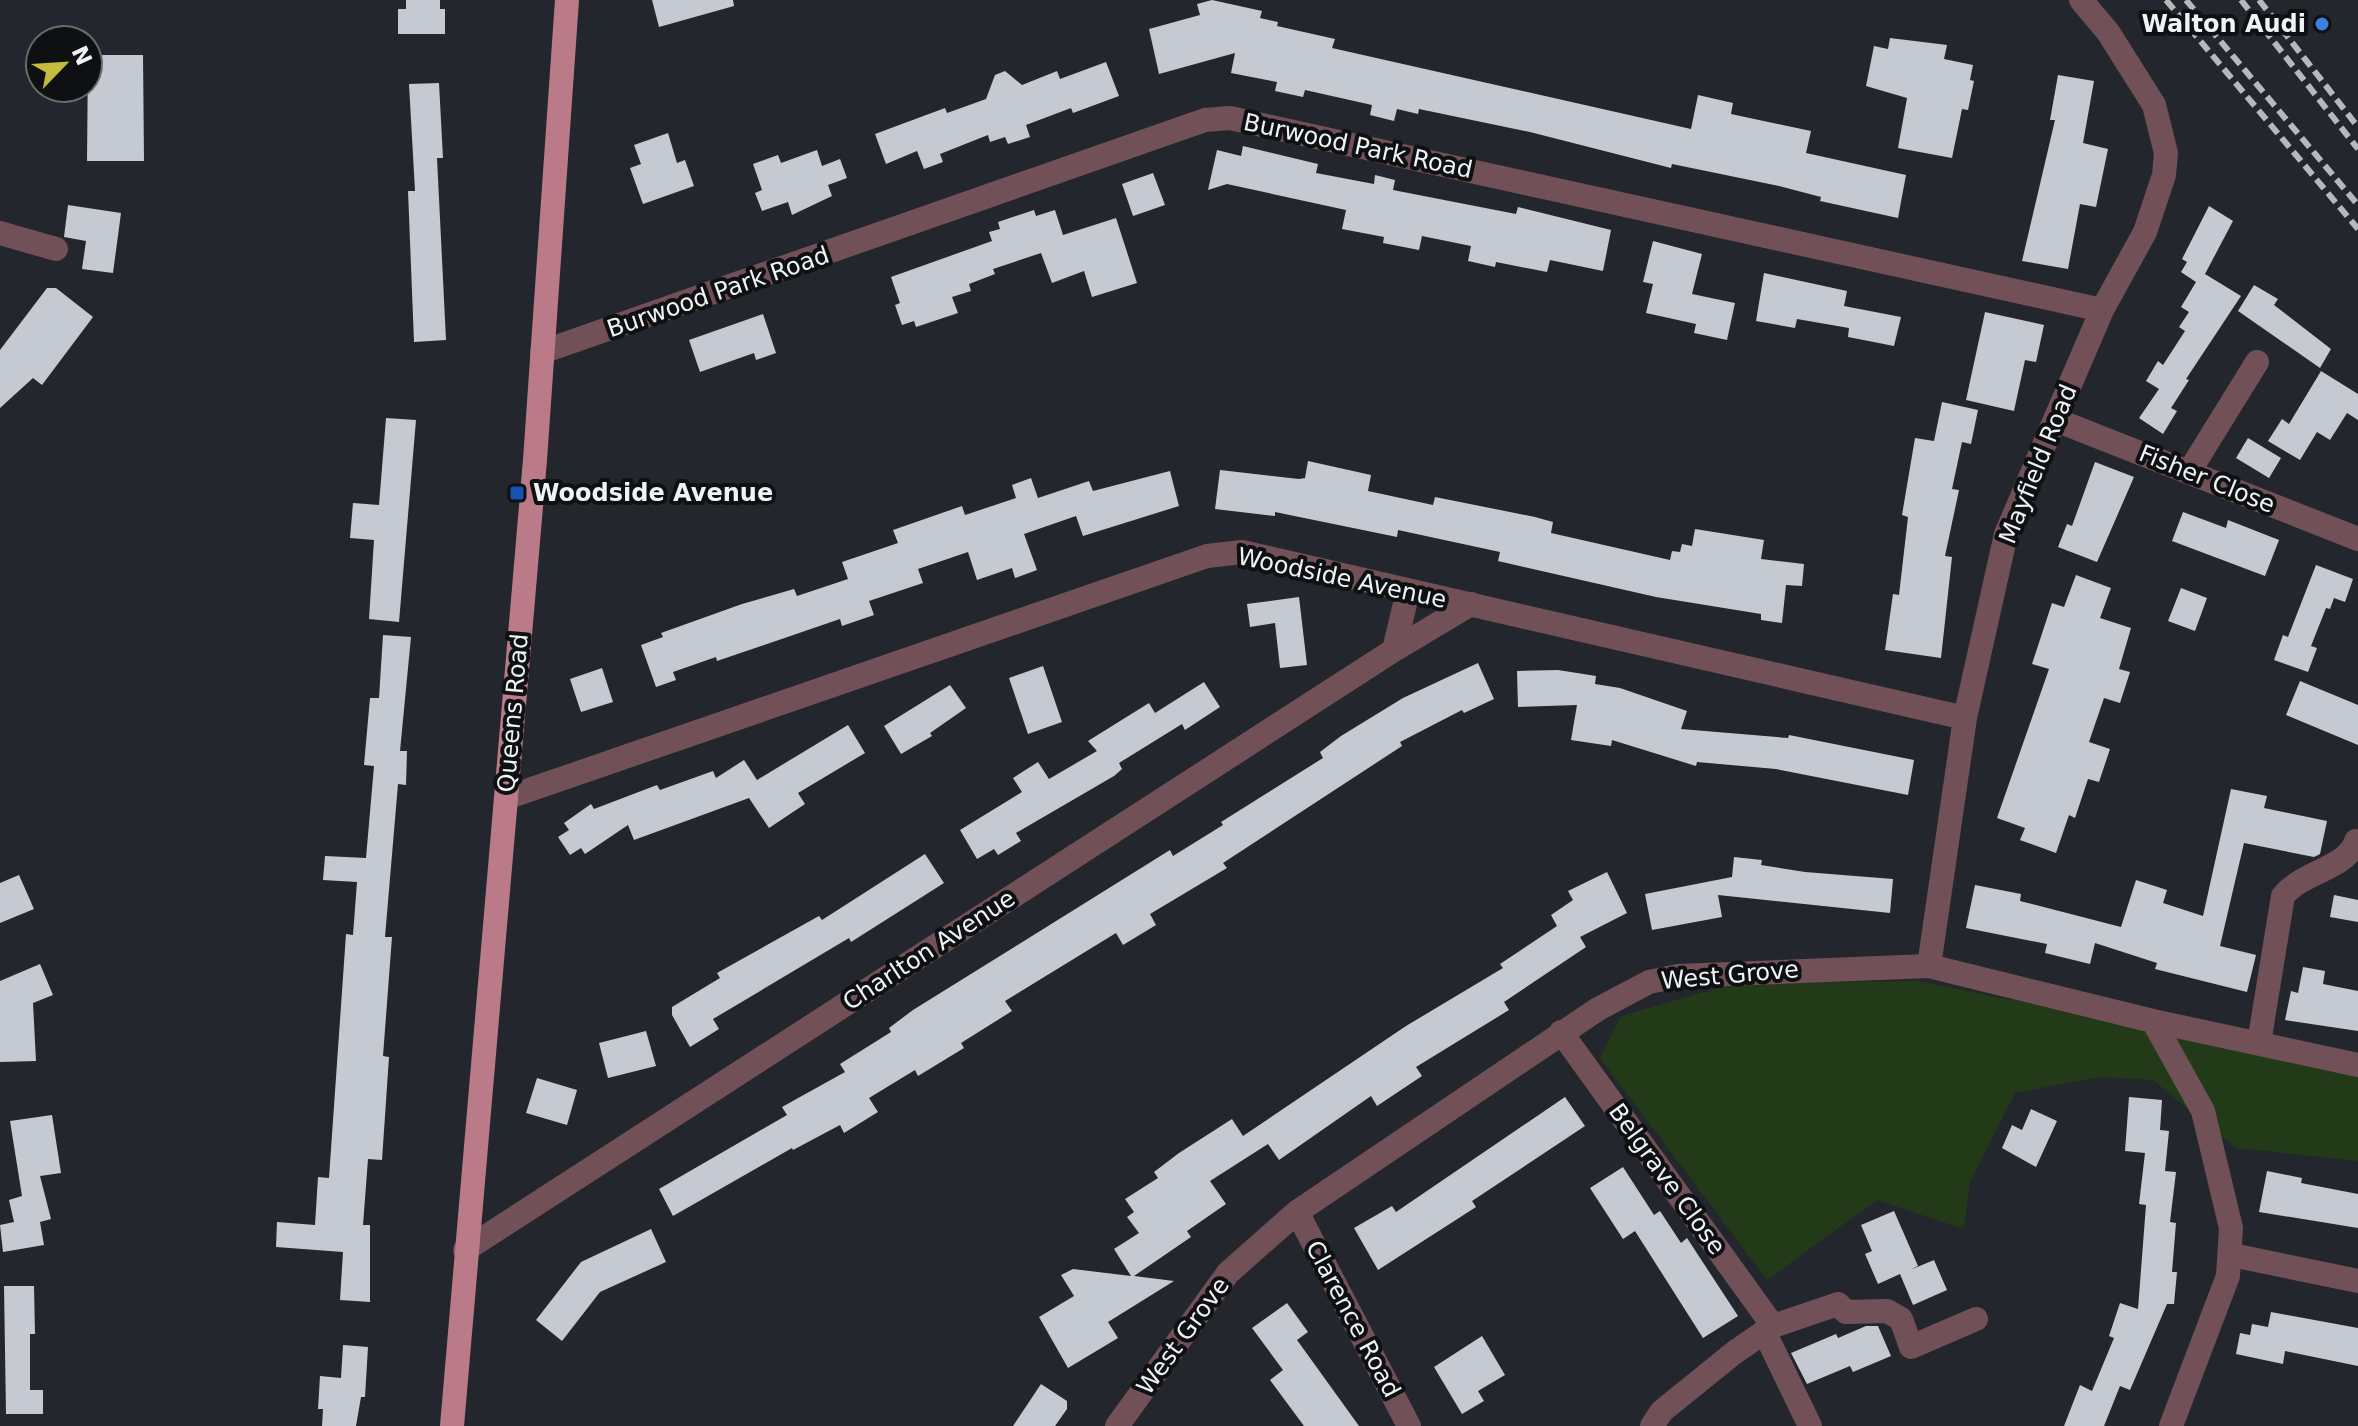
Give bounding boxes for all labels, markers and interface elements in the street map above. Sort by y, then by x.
place label: Walton Audi [2141,10,2306,38]
marker: Walton Audi [2313,15,2331,33]
north arrow [24,24,104,104]
text: N [66,42,97,69]
street label: Burwood Park Road [1241,108,1475,184]
street label: Burwood Park Road [603,241,833,343]
street label: Mayfield Road [1993,380,2083,548]
street label: Fisher Close [2135,439,2279,519]
place label: Woodside Avenue [533,479,773,507]
marker: Woodside Avenue [508,484,526,502]
street label: Woodside Avenue [1235,542,1449,614]
street label: Queens Road [492,632,534,794]
street label: Charlton Avenue [838,884,1020,1016]
street label: West Grove [1660,955,1800,995]
street label: Belgrave Close [1603,1098,1731,1260]
street label: Clarence Road [1300,1236,1406,1402]
street label: West Grove [1131,1272,1235,1400]

